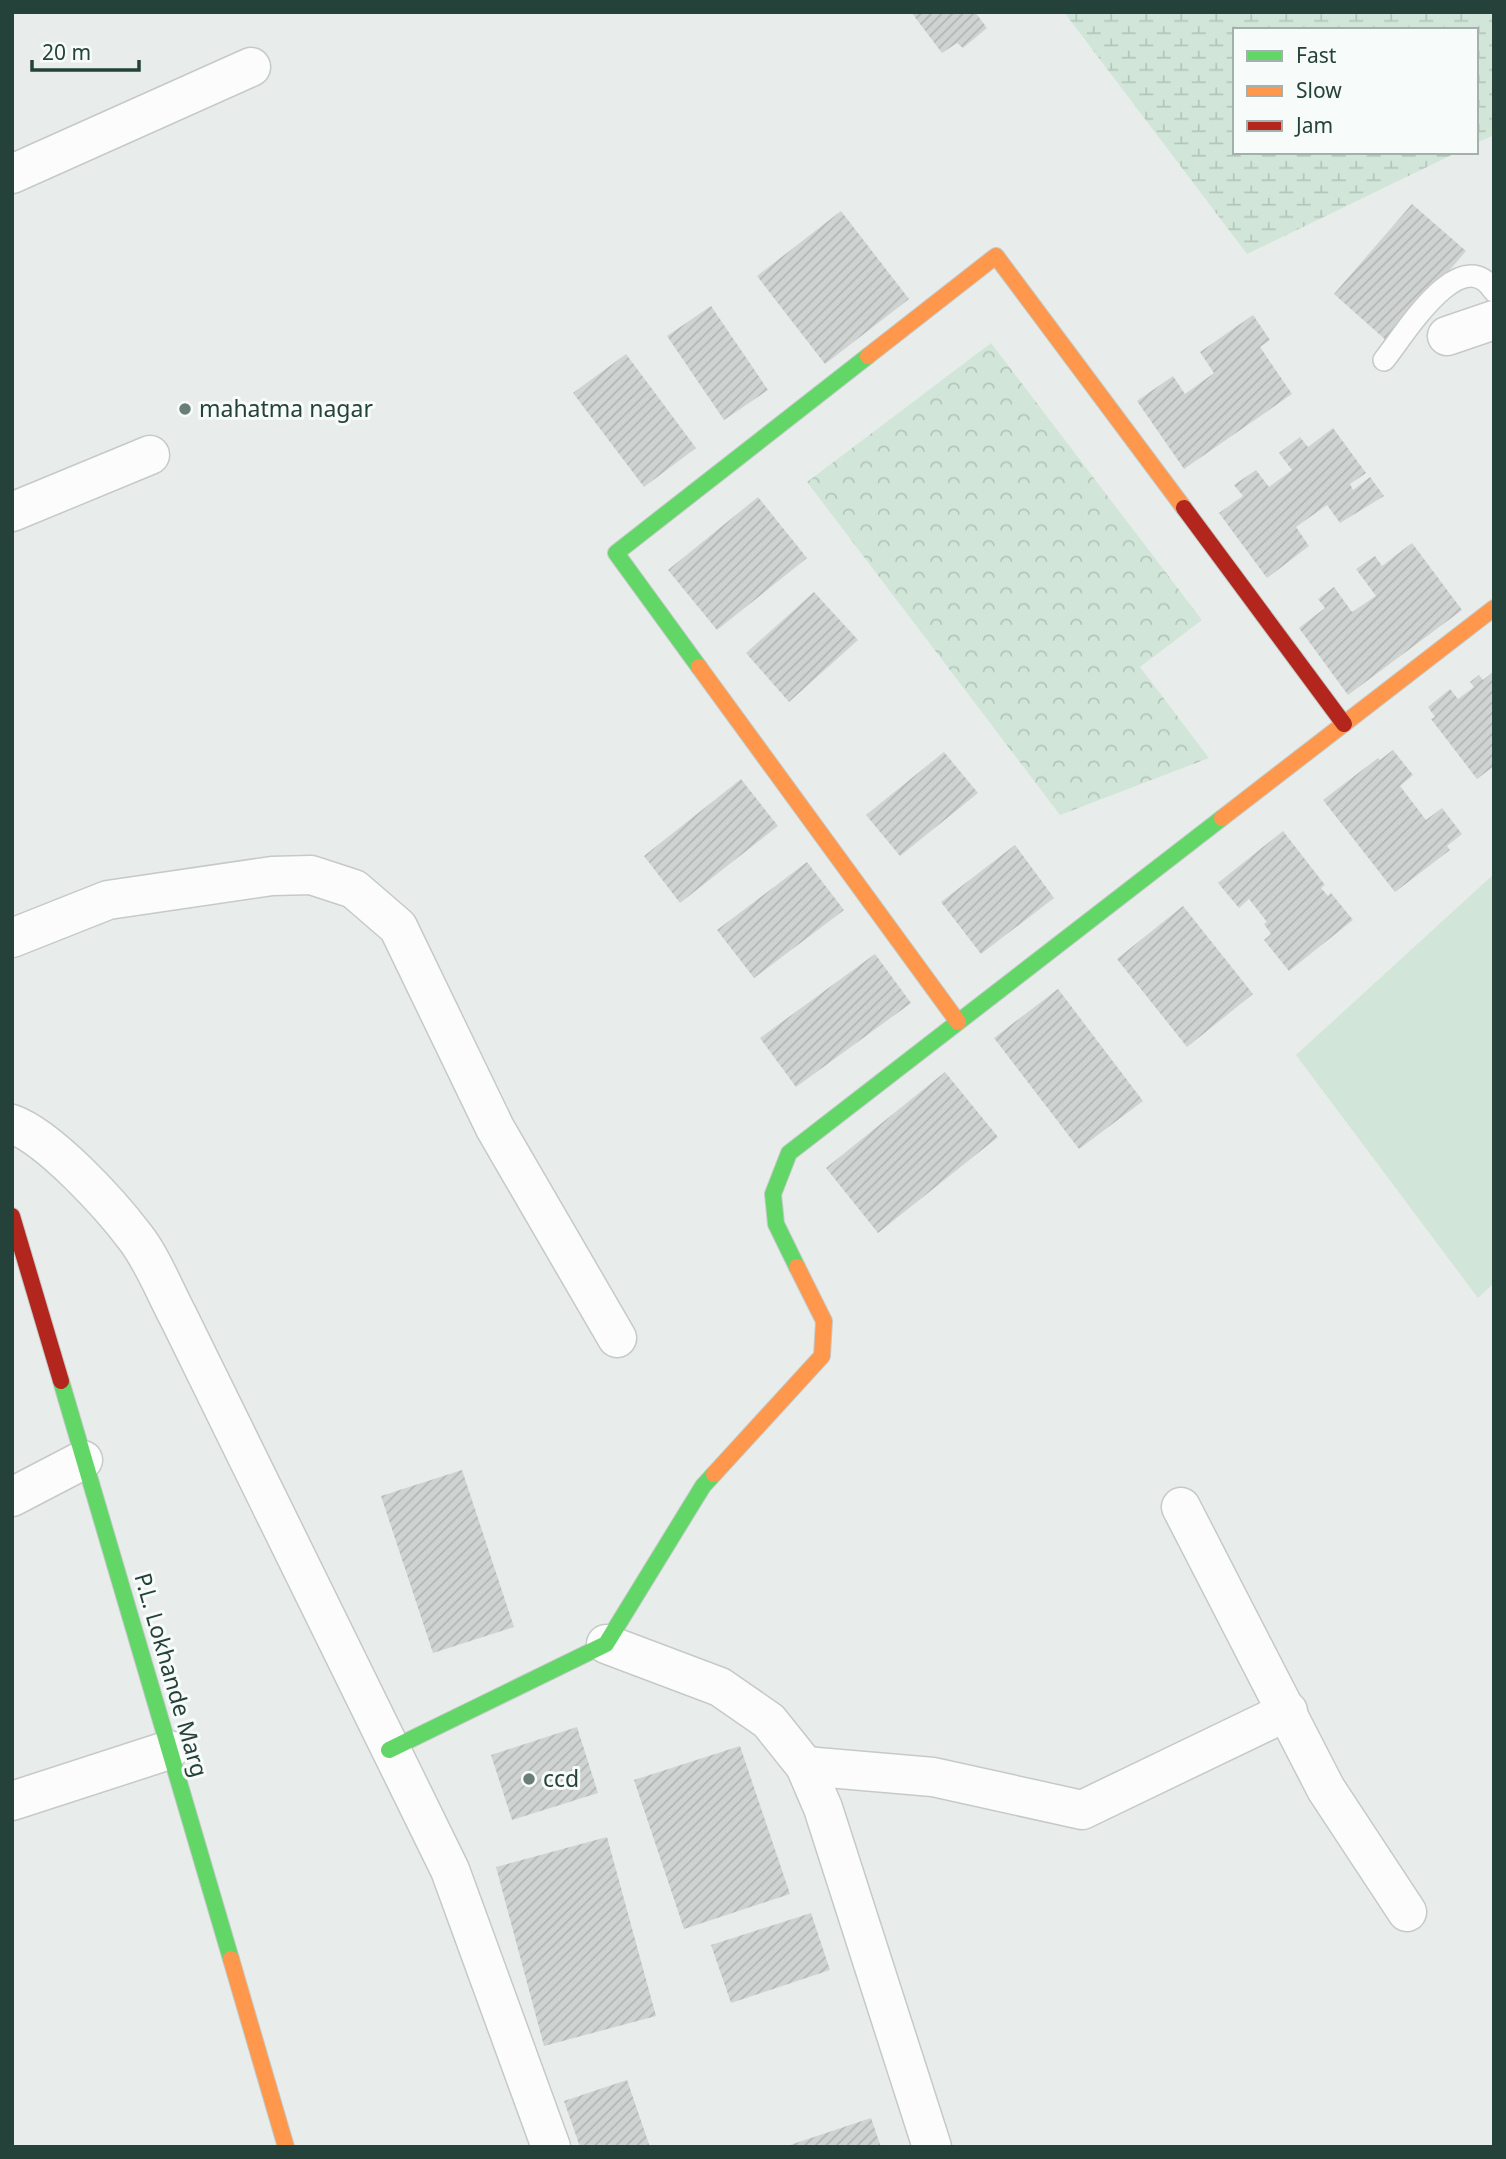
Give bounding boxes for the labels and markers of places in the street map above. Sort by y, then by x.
place label: mahatma nagar [199,392,373,424]
marker: mahatma nagar [177,401,193,417]
place label: ccd [543,1762,579,1794]
marker: ccd [521,1771,537,1787]

